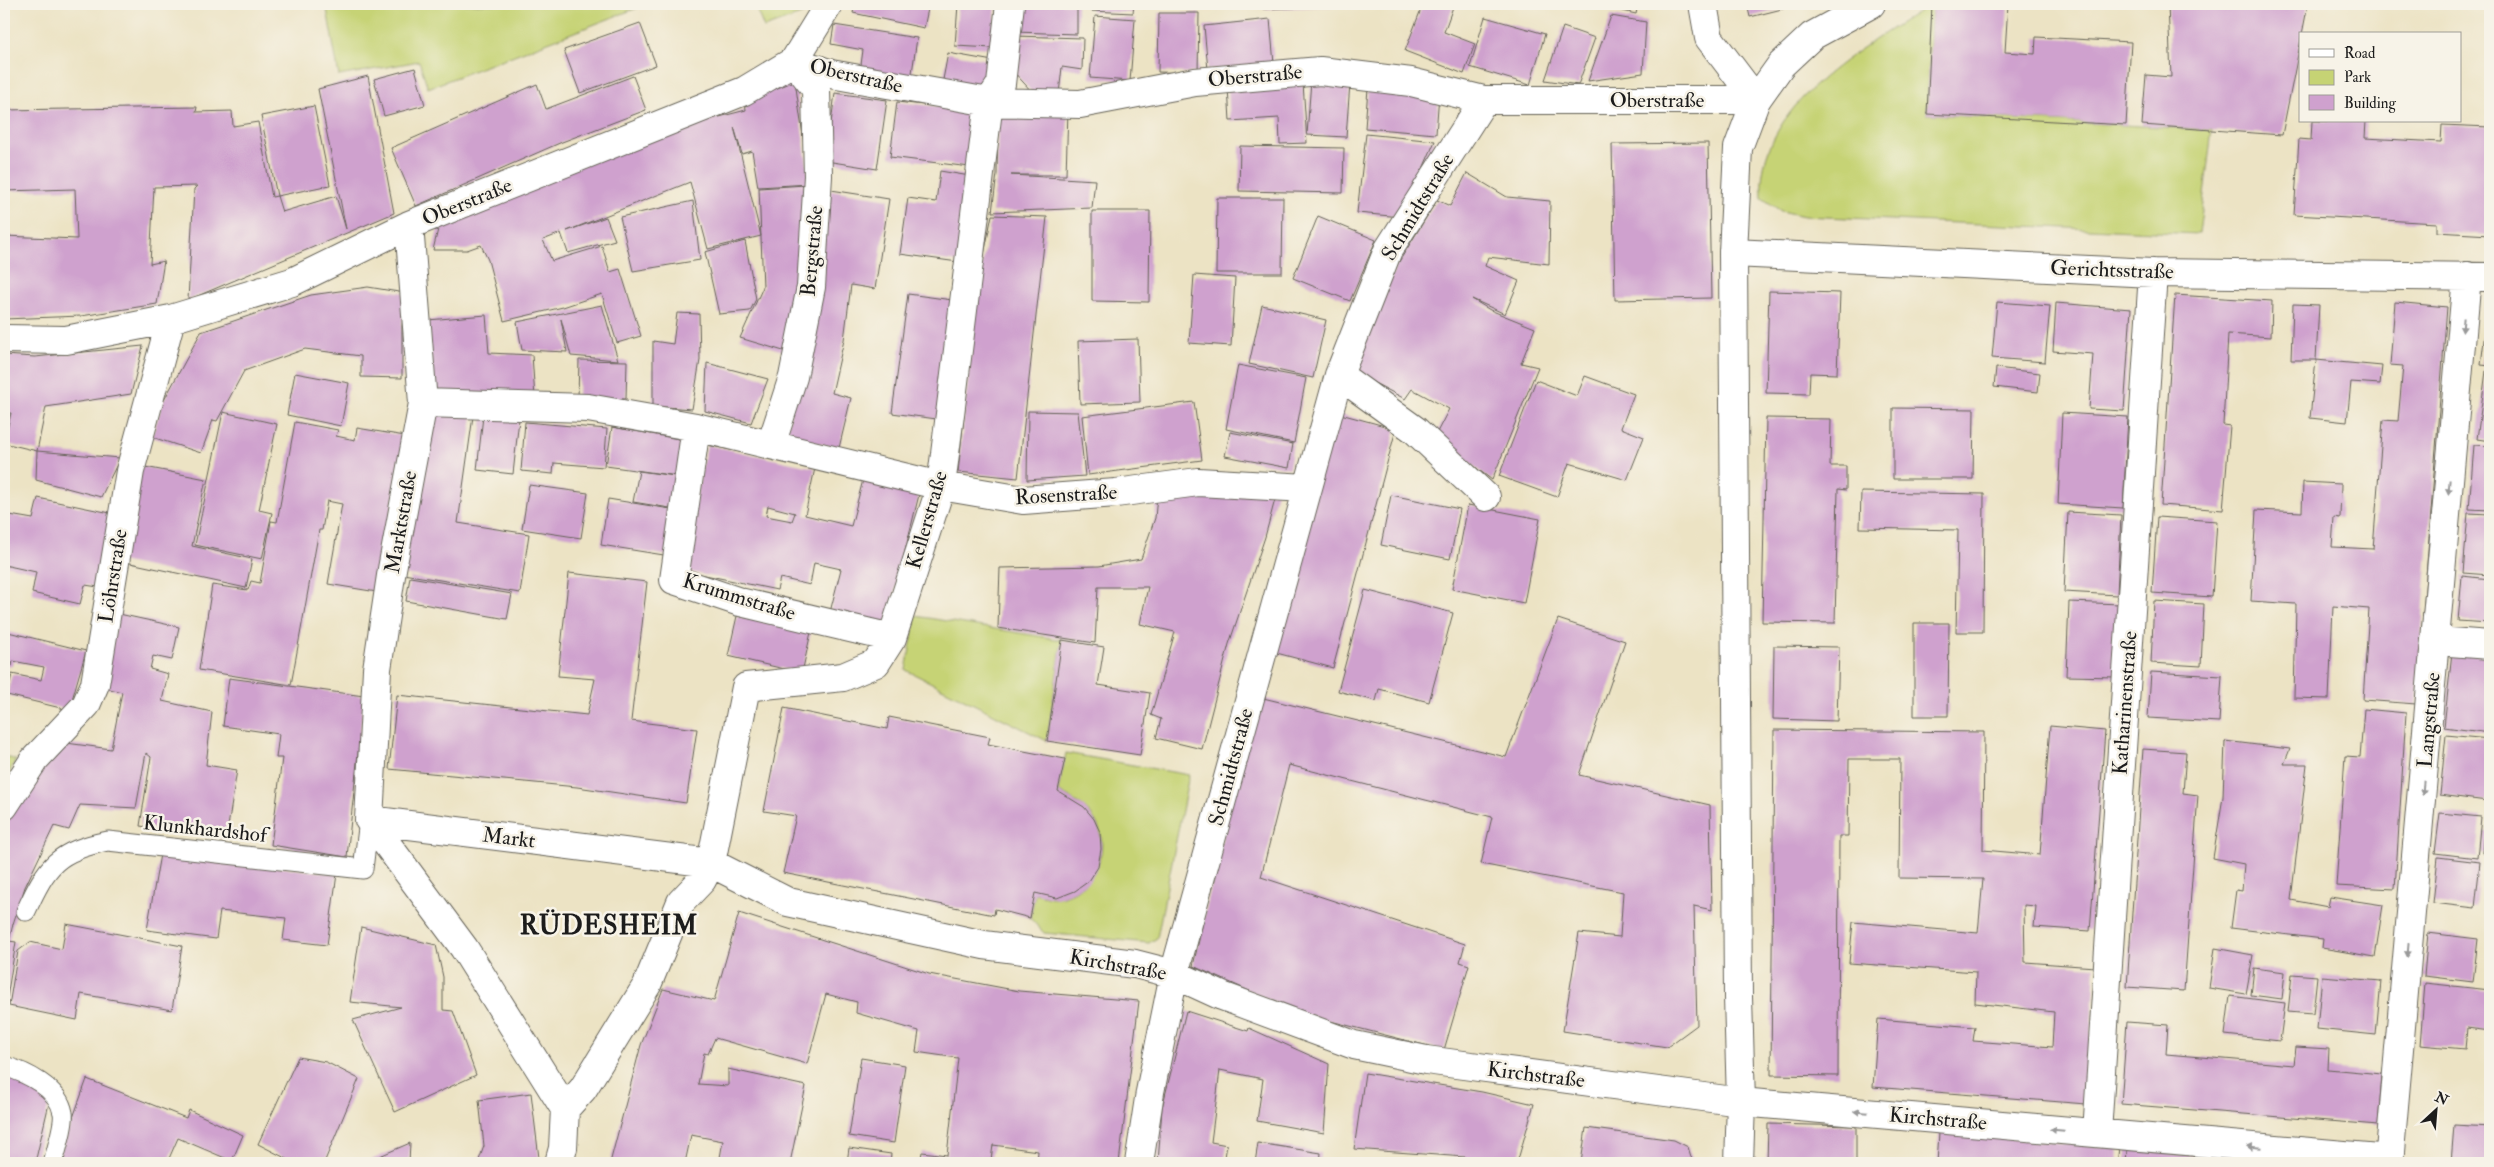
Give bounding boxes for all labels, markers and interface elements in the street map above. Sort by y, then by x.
legend [2299,32,2462,122]
text: Road [2344,44,2376,63]
street label: Oberstraße [807,52,905,100]
street label: Oberstraße [1207,58,1304,94]
text: Park [2344,68,2371,87]
street label: Oberstraße [1610,87,1705,114]
text: Building [2344,94,2396,113]
street label: Schmidtstraße [1375,148,1461,266]
street label: Oberstraße [418,172,516,232]
street label: Bergstraße [795,204,829,298]
street label: Gerichtsstraße [2050,254,2174,286]
one-way arrow [2458,317,2466,333]
street label: Marktstraße [379,468,423,575]
street label: Kellerstraße [900,468,954,572]
street label: Rosenstraße [1014,479,1118,511]
one-way arrow [2445,479,2453,495]
street label: Löhrstraße [92,527,134,625]
street label: Krummstraße [679,567,799,627]
street label: Katharinenstraße [2107,630,2144,776]
street label: Langstraße [2411,671,2447,769]
street label: Schmidtstraße [1202,705,1260,829]
one-way arrow [2419,781,2427,797]
street label: Klunkhardshof [142,809,271,849]
street label: Markt [481,821,537,855]
district label: RÜDESHEIM [520,909,698,942]
one-way arrow [2404,942,2412,958]
street label: Kirchstraße [1067,943,1169,987]
street label: Kirchstraße [1486,1056,1587,1094]
north arrow [2412,1084,2462,1134]
text: N [2431,1088,2451,1109]
street label: Kirchstraße [1888,1101,1988,1137]
one-way arrow [1852,1108,1868,1116]
one-way arrow [2049,1126,2065,1134]
one-way arrow [2246,1143,2262,1151]

